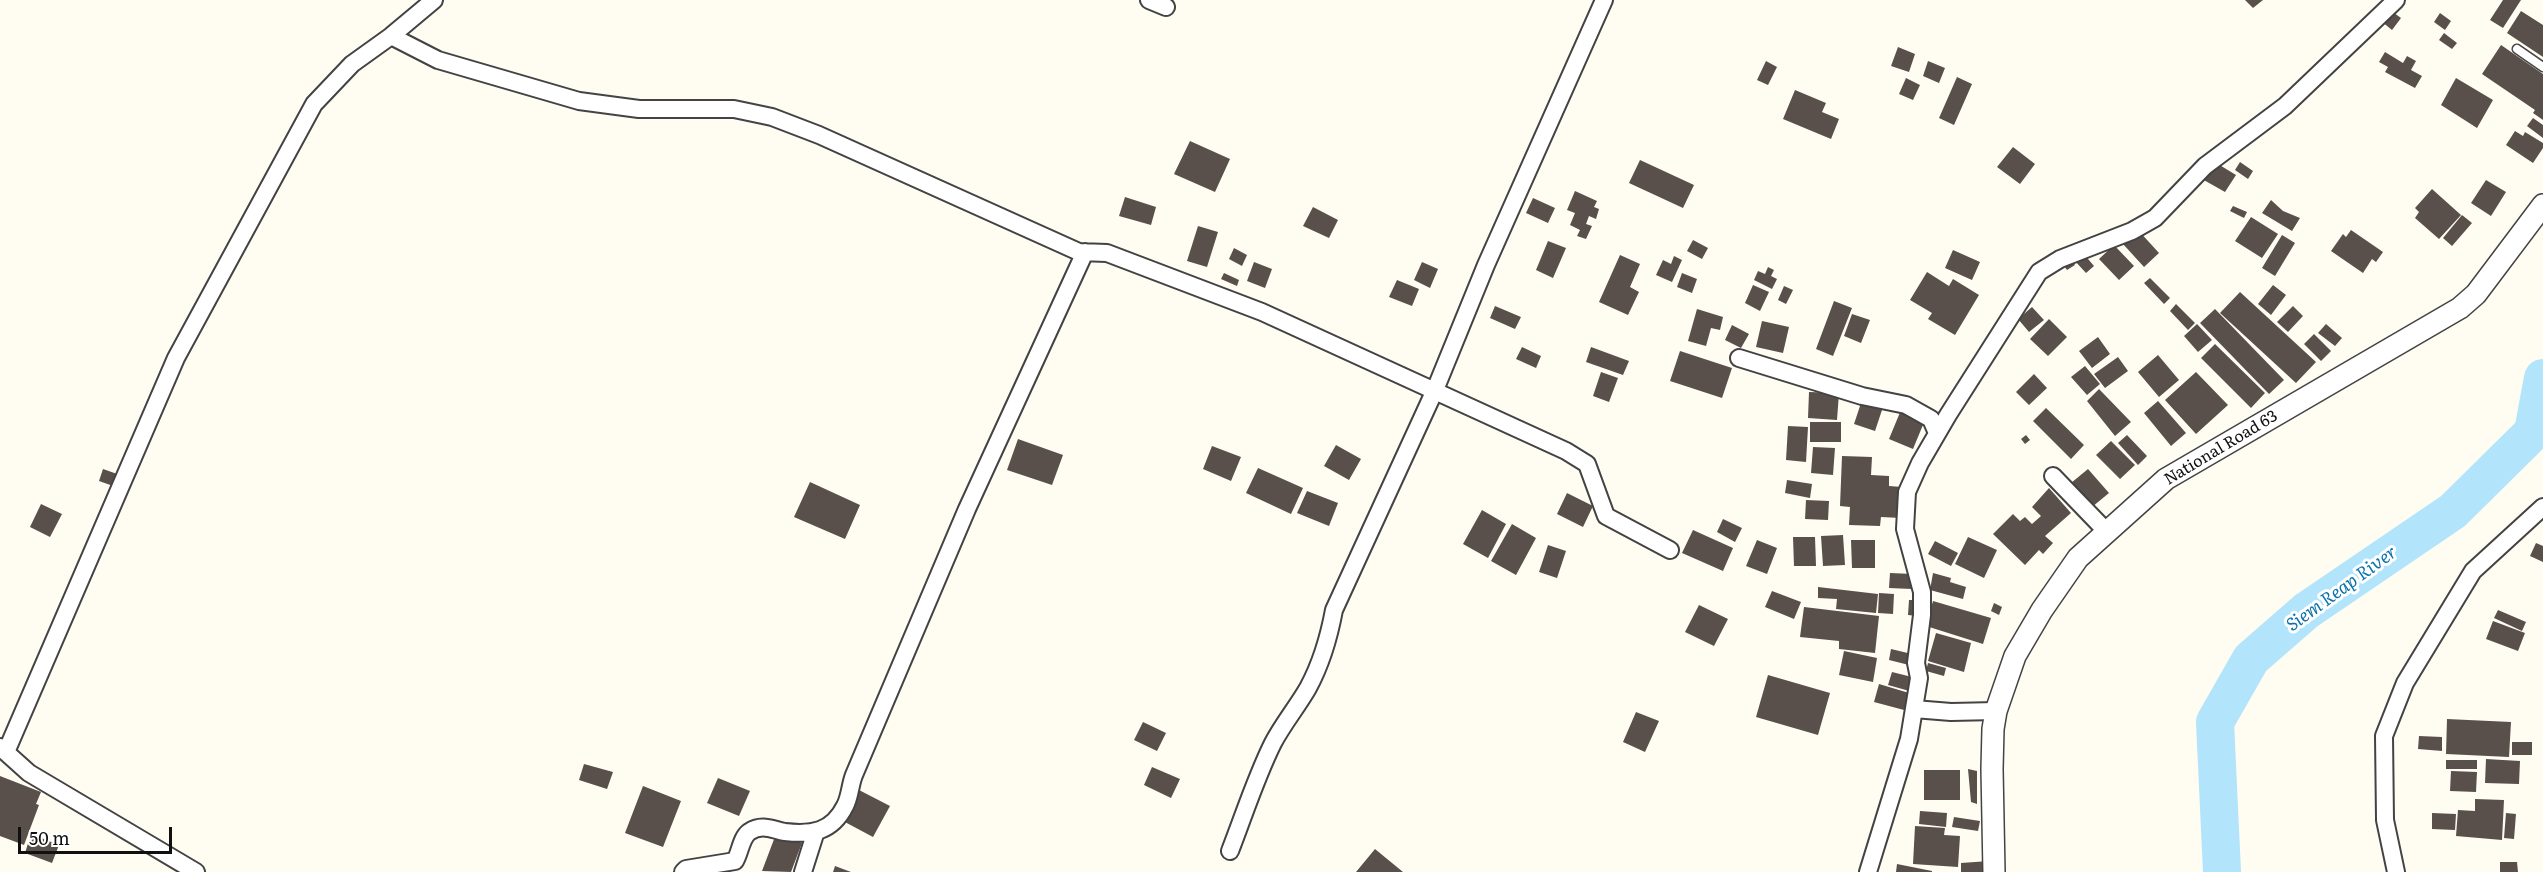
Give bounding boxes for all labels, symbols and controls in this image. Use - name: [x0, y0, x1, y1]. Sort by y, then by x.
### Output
- street label: National Road 63: [2161, 407, 2281, 489]
- water label: Siem Reap River: [2283, 542, 2401, 636]
- scale bar: [21, 815, 176, 853]
- text: 50 m: [29, 824, 70, 851]

